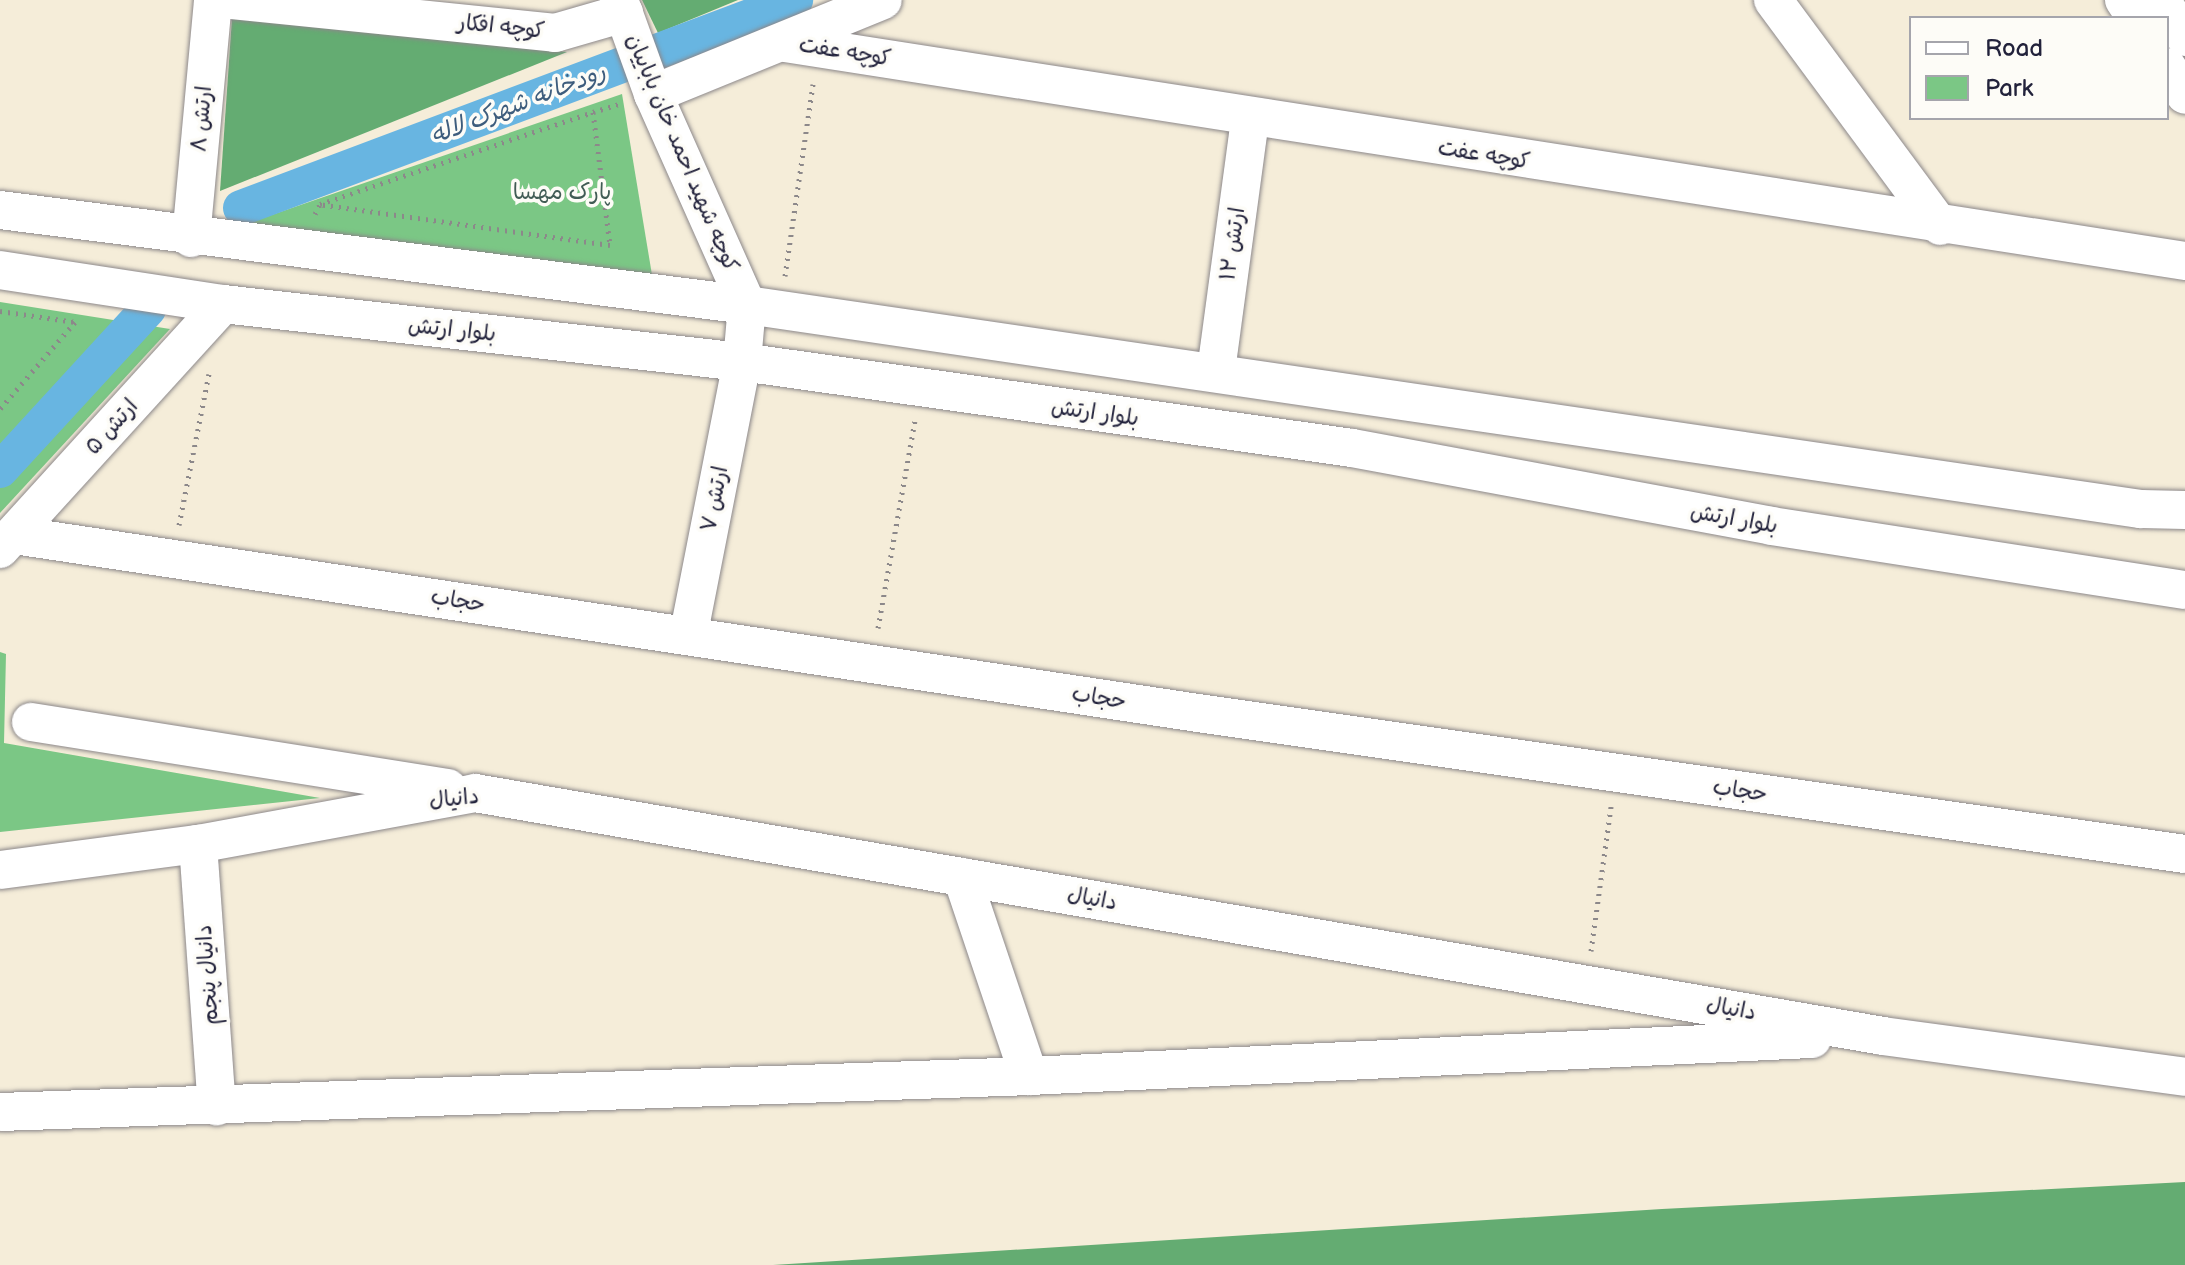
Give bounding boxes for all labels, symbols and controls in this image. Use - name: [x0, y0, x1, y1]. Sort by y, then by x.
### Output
- street label: کوچه افکار: [456, 9, 546, 45]
- legend: [1909, 16, 2169, 120]
- street label: کوچه شهید احمد خان باباییان: [620, 30, 744, 276]
- street label: کوچه عفت: [797, 32, 893, 72]
- text: Road: [1985, 34, 2043, 63]
- water label: رودخانه شهرک لاله: [426, 57, 610, 151]
- text: Park: [1985, 74, 2033, 103]
- street label: ارتش ۸: [186, 85, 218, 153]
- street label: کوچه عفت: [1436, 135, 1532, 175]
- park label: پارک مهسا: [513, 180, 611, 206]
- street label: ارتش ۱۲: [1215, 206, 1251, 282]
- street label: بلوار ارتش: [407, 312, 497, 348]
- street label: ارتش ۵: [80, 394, 144, 460]
- street label: بلوار ارتش: [1050, 394, 1140, 432]
- street label: ارتش ۷: [696, 464, 734, 534]
- street label: بلوار ارتش: [1688, 498, 1780, 540]
- street label: حجاب: [429, 584, 487, 618]
- street label: حجاب: [1070, 681, 1128, 715]
- street label: حجاب: [1711, 774, 1769, 808]
- street label: دانیال: [428, 783, 480, 815]
- street label: دانیال: [1065, 882, 1119, 916]
- street label: دانیال پنجم: [191, 924, 225, 1026]
- street label: دانیال: [1704, 992, 1758, 1026]

